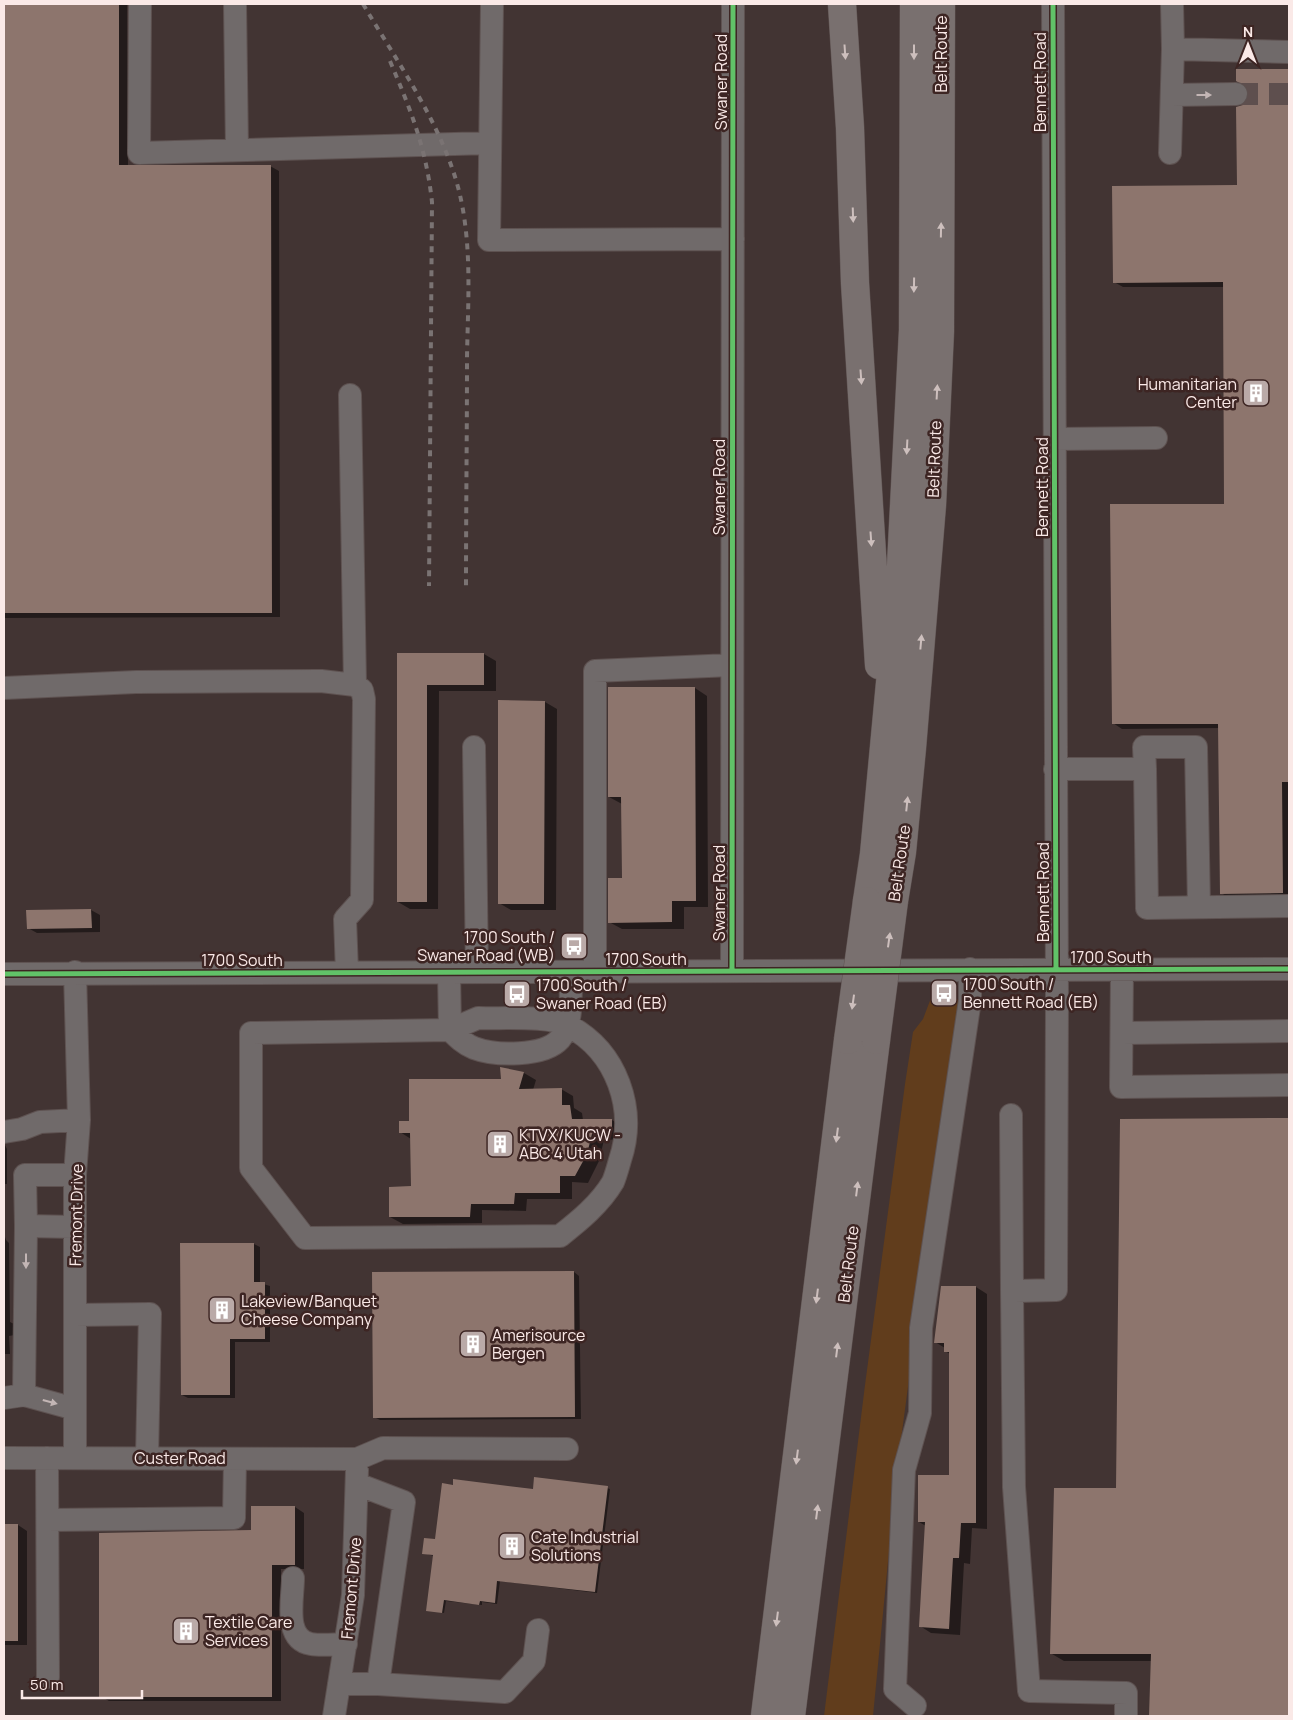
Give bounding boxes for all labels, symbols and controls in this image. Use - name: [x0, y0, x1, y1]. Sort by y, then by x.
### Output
- street label: Belt Route: [930, 16, 952, 93]
- north arrow: [1223, 20, 1273, 70]
- text: N: [1243, 22, 1253, 41]
- street label: Bennett Road: [1029, 32, 1051, 132]
- street label: Swaner Road: [710, 34, 732, 130]
- one-way arrow: [841, 45, 849, 61]
- one-way arrow: [910, 45, 918, 61]
- one-way arrow: [1196, 91, 1212, 99]
- one-way arrow: [849, 207, 857, 223]
- one-way arrow: [937, 222, 945, 238]
- one-way arrow: [910, 277, 918, 293]
- one-way arrow: [857, 369, 865, 385]
- place label: Humanitarian Center: [1138, 373, 1237, 413]
- building icon: Humanitarian Center: [1241, 378, 1271, 408]
- one-way arrow: [933, 384, 941, 400]
- street label: Belt Route: [922, 420, 946, 498]
- street label: Bennett Road: [1031, 437, 1053, 537]
- street label: Swaner Road: [708, 439, 730, 535]
- one-way arrow: [903, 440, 911, 456]
- one-way arrow: [867, 531, 875, 547]
- one-way arrow: [917, 634, 925, 650]
- one-way arrow: [903, 796, 911, 812]
- street label: Belt Route: [883, 823, 915, 903]
- street label: Bennett Road: [1032, 842, 1054, 942]
- street label: Swaner Road: [708, 845, 730, 941]
- place label: 1700 South / Swaner Road (WB): [417, 926, 555, 966]
- bus stop icon: 1700 South / Swaner Road (WB): [559, 931, 589, 961]
- one-way arrow: [885, 931, 893, 947]
- street label: 1700 South: [1070, 946, 1152, 968]
- street label: 1700 South: [605, 948, 687, 970]
- street label: 1700 South: [201, 949, 283, 971]
- place label: 1700 South / Bennett Road (EB): [963, 973, 1099, 1013]
- place label: 1700 South / Swaner Road (EB): [536, 974, 668, 1014]
- bus stop icon: 1700 South / Bennett Road (EB): [929, 978, 959, 1008]
- bus stop icon: 1700 South / Swaner Road (EB): [502, 979, 532, 1009]
- one-way arrow: [849, 994, 857, 1010]
- place label: KTVX/KUCW - ABC 4 Utah: [519, 1124, 621, 1164]
- one-way arrow: [833, 1127, 841, 1143]
- building icon: KTVX/KUCW - ABC 4 Utah: [485, 1129, 515, 1159]
- street label: Fremont Drive: [64, 1164, 88, 1266]
- one-way arrow: [853, 1181, 861, 1197]
- street label: Belt Route: [832, 1224, 864, 1304]
- one-way arrow: [22, 1253, 30, 1269]
- one-way arrow: [813, 1289, 821, 1305]
- place label: Lakeview/Banquet Cheese Company: [241, 1290, 377, 1330]
- building icon: Lakeview/Banquet Cheese Company: [207, 1295, 237, 1325]
- place label: Amerisource Bergen: [492, 1324, 585, 1364]
- building icon: Amerisource Bergen: [458, 1329, 488, 1359]
- one-way arrow: [833, 1342, 841, 1358]
- one-way arrow: [42, 1398, 57, 1406]
- street label: Custer Road: [134, 1447, 226, 1469]
- one-way arrow: [793, 1450, 801, 1466]
- one-way arrow: [813, 1503, 821, 1519]
- place label: Cate Industrial Solutions: [531, 1526, 639, 1566]
- building icon: Cate Industrial Solutions: [497, 1531, 527, 1561]
- street label: Fremont Drive: [336, 1536, 366, 1640]
- place label: Textile Care Services: [205, 1611, 292, 1651]
- one-way arrow: [773, 1611, 781, 1627]
- building icon: Textile Care Services: [171, 1616, 201, 1646]
- scale bar: [22, 1668, 142, 1700]
- text: 50 m: [30, 1674, 64, 1695]

